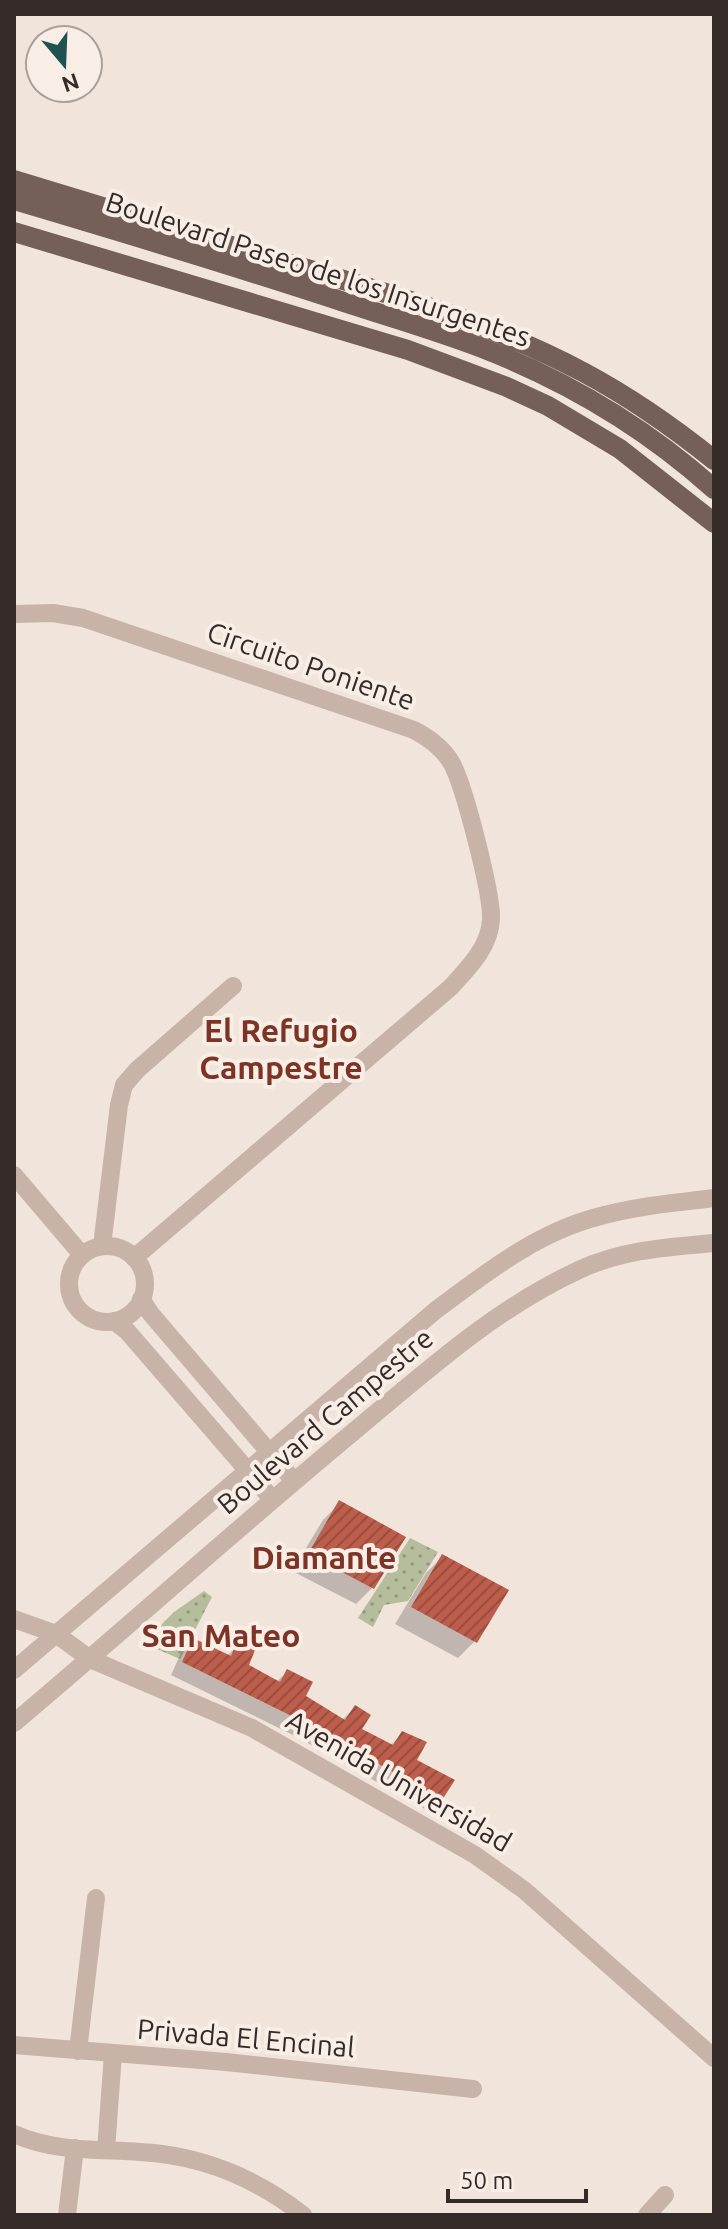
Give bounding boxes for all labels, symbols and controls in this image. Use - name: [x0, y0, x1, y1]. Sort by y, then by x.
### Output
- north arrow: [24, 24, 104, 104]
- text: N: [59, 69, 83, 98]
- street label: Boulevard Paseo de los Insurgentes: [102, 185, 534, 352]
- street label: Circuito Poniente: [203, 615, 419, 716]
- district label: El Refugio Campestre: [199, 1012, 363, 1085]
- street label: Boulevard Campestre: [211, 1322, 438, 1520]
- district label: Diamante: [251, 1539, 397, 1575]
- district label: San Mateo: [141, 1617, 301, 1653]
- street label: Avenida Universidad: [281, 1704, 517, 1858]
- street label: Privada El Encinal: [136, 2013, 356, 2062]
- scale bar: [448, 2153, 586, 2203]
- text: 50 m: [460, 2167, 513, 2194]

